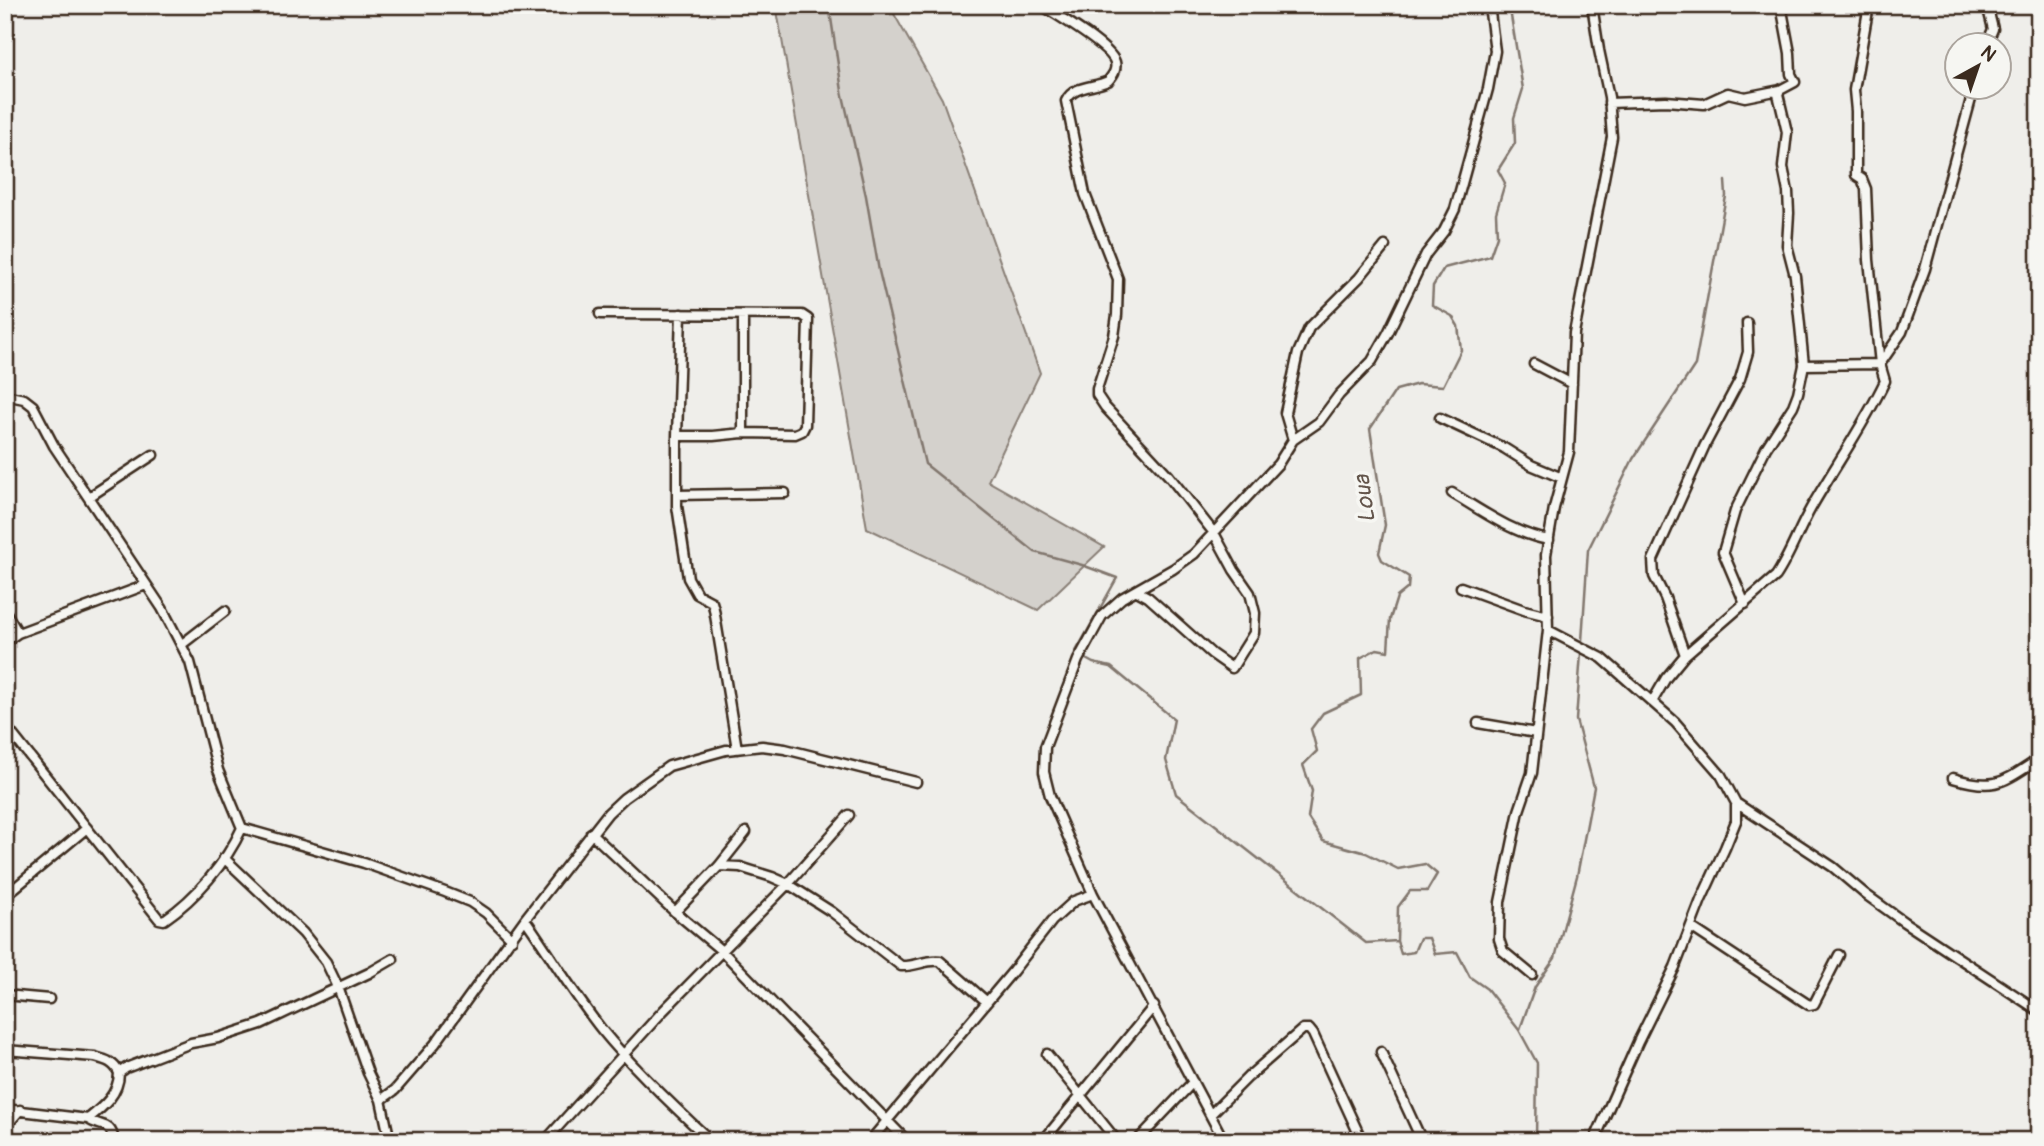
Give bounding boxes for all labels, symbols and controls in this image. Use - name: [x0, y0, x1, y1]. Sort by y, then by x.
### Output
- north arrow: [1942, 32, 2012, 102]
- text: N: [1976, 40, 2001, 67]
- water label: Loua: [1347, 472, 1382, 524]

